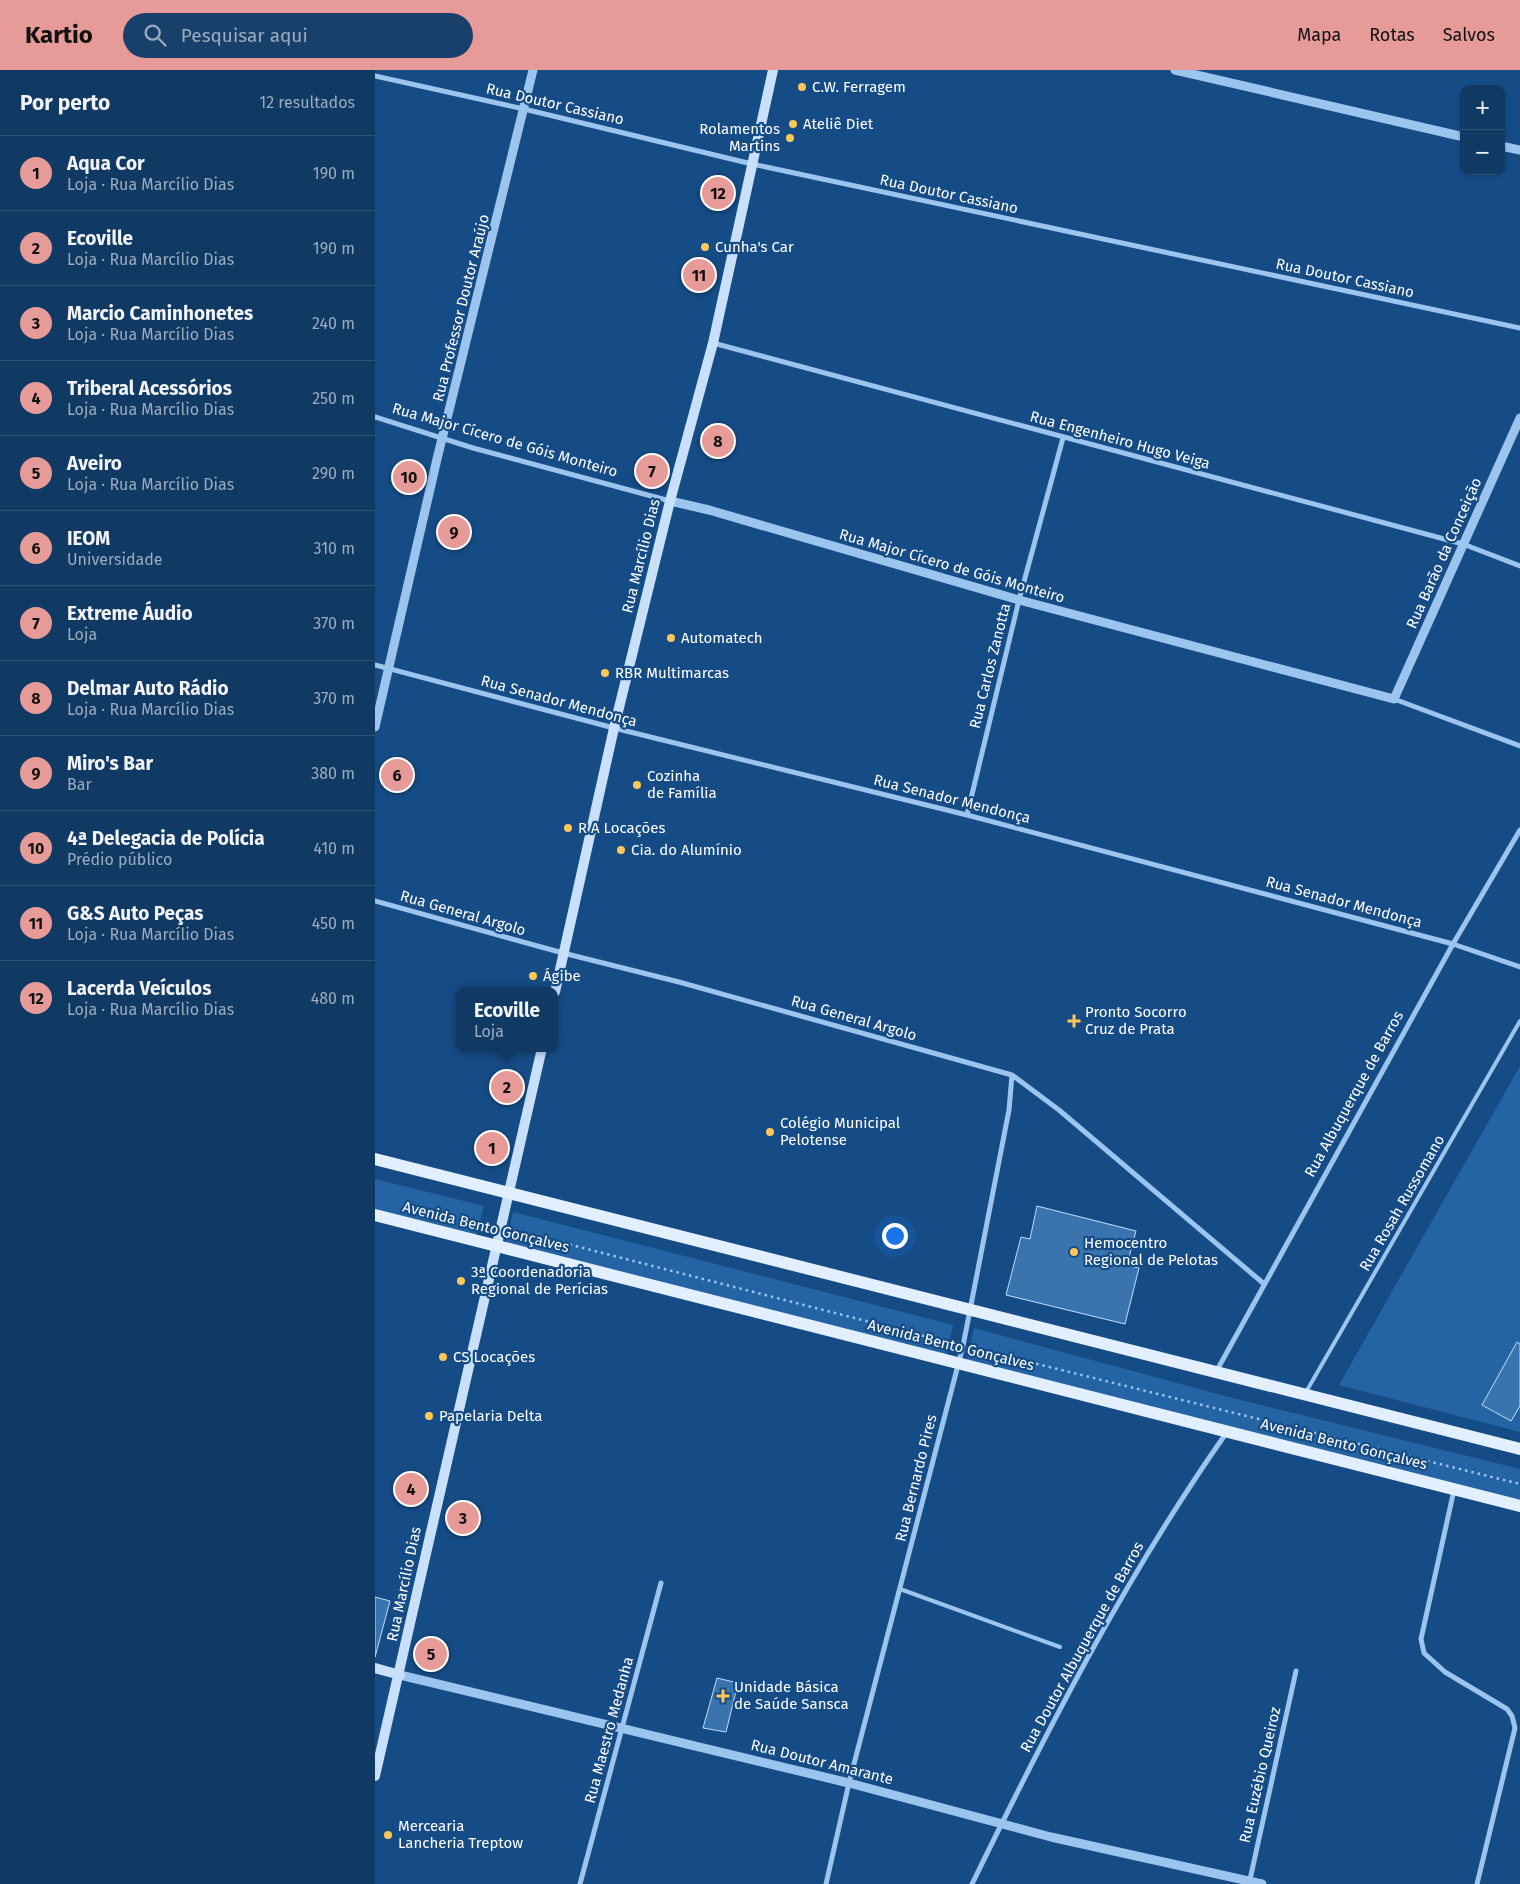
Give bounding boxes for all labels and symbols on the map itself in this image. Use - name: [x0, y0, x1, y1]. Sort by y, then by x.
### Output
- place label: C.W. Ferragem: [812, 78, 906, 96]
- street label: Rua Doutor Cassiano: [484, 79, 626, 129]
- marker: C.W. Ferragem: [796, 81, 808, 93]
- place label: Ateliê Diet: [803, 115, 874, 133]
- marker: Ateliê Diet: [787, 118, 799, 130]
- place label: Rolamentos Martins: [699, 120, 780, 155]
- marker: Rolamentos Martins: [784, 132, 796, 144]
- street label: Rua Doutor Cassiano: [878, 171, 1020, 217]
- pin: 12: [702, 174, 734, 212]
- street label: Rua Professor Doutor Araújo: [429, 212, 493, 404]
- place label: Cunha's Car: [715, 238, 794, 256]
- marker: Cunha's Car: [699, 241, 711, 253]
- street label: Rua Doutor Cassiano: [1274, 255, 1416, 301]
- pin: 11: [683, 256, 715, 294]
- street label: Rua Major Cícero de Góis Monteiro: [390, 399, 620, 481]
- street label: Rua Engenheiro Hugo Veiga: [1028, 407, 1212, 473]
- pin: 8: [702, 422, 734, 460]
- pin: 7: [636, 452, 668, 490]
- pin: 10: [393, 458, 425, 496]
- street label: Rua Barão da Conceição: [1403, 475, 1485, 631]
- street label: Rua Marcílio Dias: [618, 497, 664, 615]
- pin: 9: [438, 513, 470, 551]
- street label: Rua Major Cícero de Góis Monteiro: [837, 525, 1067, 607]
- street label: Rua Carlos Zanotta: [966, 602, 1014, 730]
- place label: Automatech: [681, 629, 763, 647]
- marker: Automatech: [665, 632, 677, 644]
- place label: RBR Multimarcas: [615, 664, 729, 682]
- marker: RBR Multimarcas: [599, 667, 611, 679]
- street label: Rua Senador Mendonça: [479, 671, 639, 731]
- pin: 6: [381, 756, 413, 794]
- place label: Cozinha de Família: [647, 767, 717, 802]
- street label: Rua Senador Mendonça: [872, 771, 1032, 827]
- marker: Cozinha de Família: [631, 779, 643, 791]
- place label: R A Locações: [578, 819, 665, 837]
- marker: R A Locações: [562, 822, 574, 834]
- place label: Cia. do Alumínio: [631, 841, 742, 859]
- marker: Cia. do Alumínio: [615, 844, 627, 856]
- street label: Rua Senador Mendonça: [1264, 872, 1424, 932]
- street label: Rua General Argolo: [398, 886, 528, 940]
- place label: Ágibe: [543, 967, 581, 985]
- marker: Ágibe: [527, 970, 539, 982]
- street label: Rua General Argolo: [789, 991, 919, 1045]
- place label: Pronto Socorro Cruz de Prata: [1085, 1003, 1187, 1038]
- street label: Rua Albuquerque de Barros: [1301, 1008, 1407, 1180]
- marker: Pronto Socorro Cruz de Prata: [1067, 1014, 1081, 1028]
- pin: 2: [491, 1068, 523, 1106]
- place label: Colégio Municipal Pelotense: [780, 1114, 901, 1149]
- marker: Colégio Municipal Pelotense: [764, 1126, 776, 1138]
- pin: 1: [476, 1129, 508, 1167]
- street label: Rua Rosah Russomano: [1356, 1132, 1448, 1274]
- street label: Avenida Bento Gonçalves: [401, 1198, 571, 1256]
- your location: [882, 1223, 908, 1249]
- place label: Hemocentro Regional de Pelotas: [1084, 1234, 1218, 1269]
- marker: Hemocentro Regional de Pelotas: [1068, 1246, 1080, 1258]
- place label: 3ª Coordenadoria Regional de Perícias: [471, 1263, 608, 1298]
- marker: 3ª Coordenadoria Regional de Perícias: [455, 1275, 467, 1287]
- street label: Avenida Bento Gonçalves: [866, 1316, 1036, 1374]
- place label: CS Locações: [453, 1348, 535, 1366]
- marker: CS Locações: [437, 1351, 449, 1363]
- place label: Papelaria Delta: [439, 1407, 542, 1425]
- marker: Papelaria Delta: [423, 1410, 435, 1422]
- street label: Rua Bernardo Pires: [891, 1413, 941, 1543]
- street label: Avenida Bento Gonçalves: [1259, 1415, 1429, 1473]
- pin: 4: [395, 1470, 427, 1508]
- pin: 3: [447, 1499, 479, 1537]
- street label: Rua Marcílio Dias: [383, 1525, 425, 1643]
- street label: Rua Doutor Albuquerque de Barros: [1016, 1539, 1148, 1755]
- pin: 5: [415, 1635, 447, 1673]
- street label: Rua Maestro Medanha: [581, 1655, 637, 1805]
- place label: Unidade Básica de Saúde Sansca: [734, 1678, 849, 1713]
- marker: Unidade Básica de Saúde Sansca: [716, 1689, 730, 1703]
- street label: Rua Euzébio Queiroz: [1236, 1705, 1285, 1845]
- street label: Rua Doutor Amarante: [749, 1736, 895, 1788]
- place label: Mercearia Lancheria Treptow: [398, 1817, 523, 1852]
- marker: Mercearia Lancheria Treptow: [382, 1829, 394, 1841]

